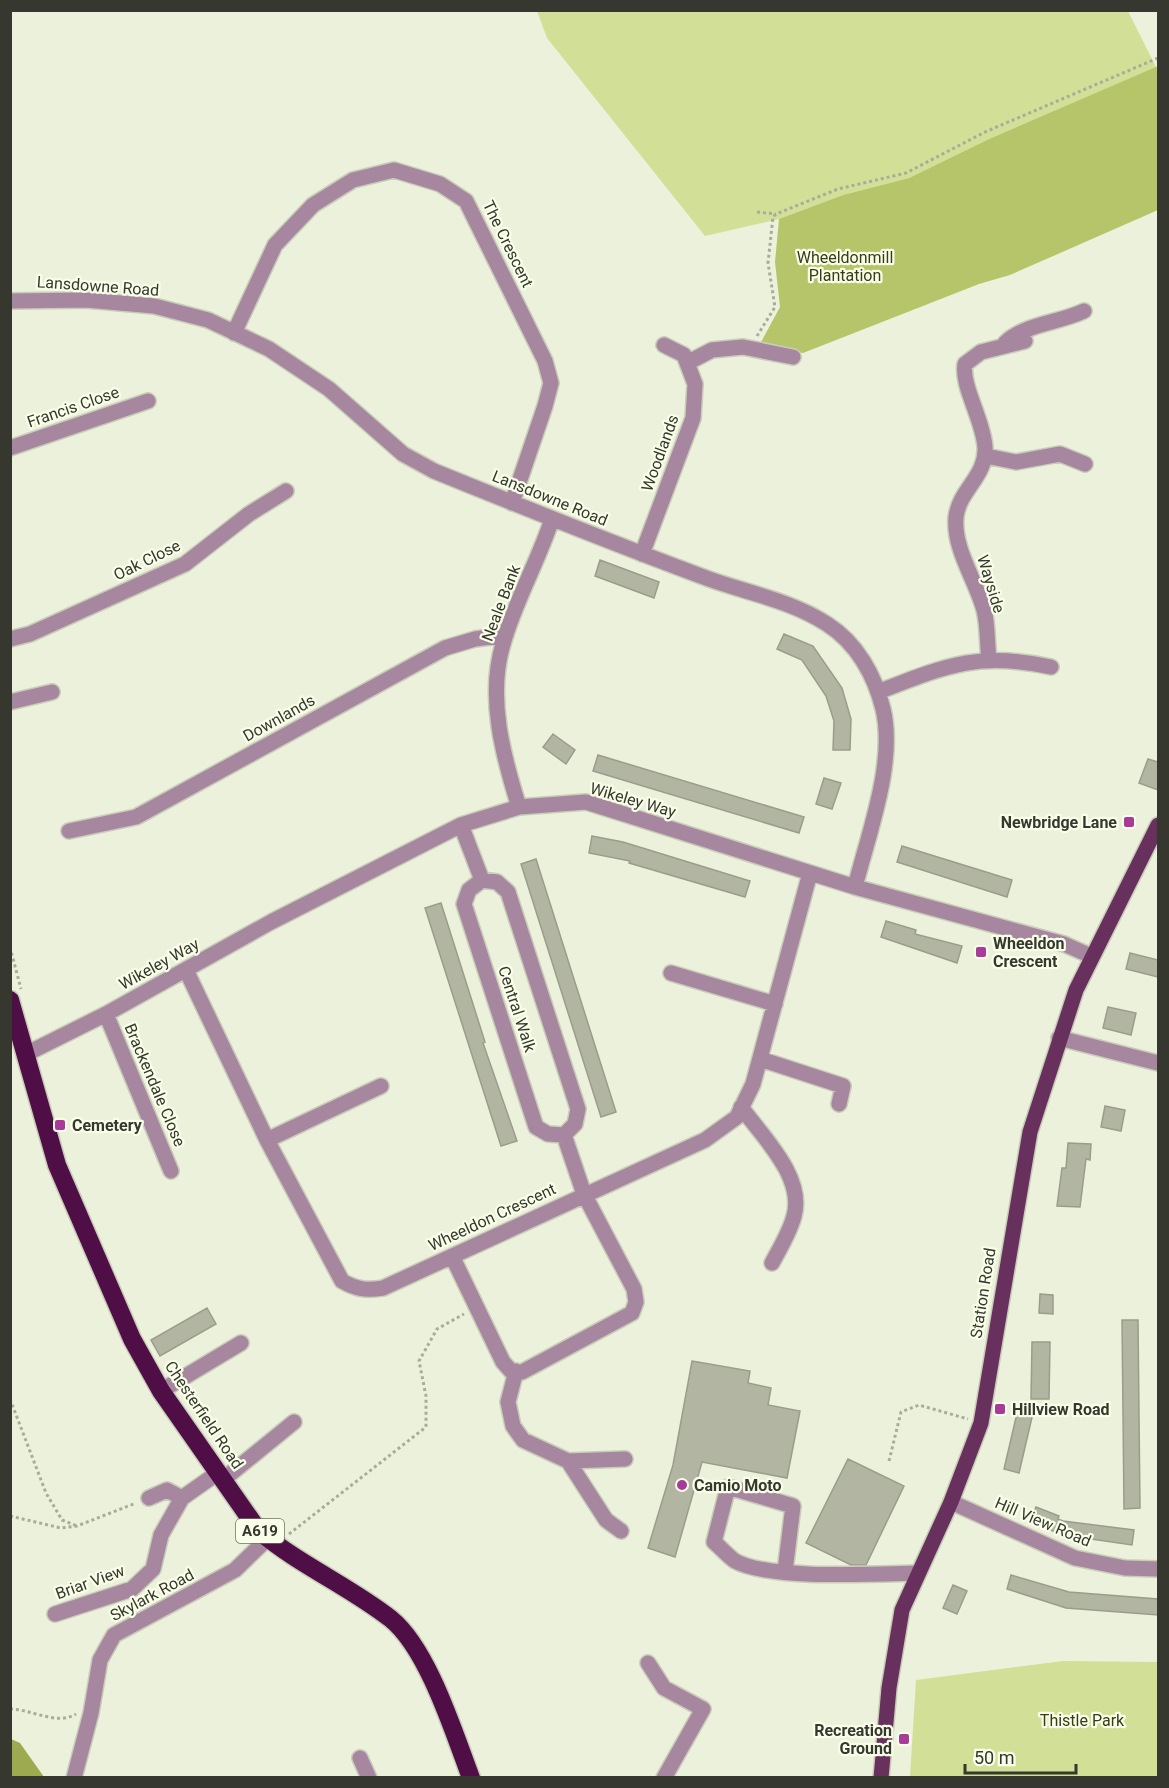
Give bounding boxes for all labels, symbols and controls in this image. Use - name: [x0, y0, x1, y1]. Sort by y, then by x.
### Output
- street label: The Crescent: [479, 198, 537, 290]
- park label: Wheeldonmill Plantation: [797, 248, 893, 285]
- street label: Lansdowne Road: [36, 272, 160, 300]
- street label: Francis Close: [25, 382, 121, 432]
- street label: Woodlands: [637, 412, 683, 494]
- street label: Lansdowne Road: [490, 466, 610, 530]
- street label: Oak Close: [110, 536, 184, 584]
- street label: Wayside: [973, 553, 1009, 615]
- street label: Neale Bank: [478, 561, 525, 644]
- street label: Downlands: [240, 690, 318, 746]
- street label: Wikeley Way: [588, 779, 679, 821]
- place label: Newbridge Lane: [1001, 813, 1117, 832]
- marker: Newbridge Lane: [1122, 815, 1136, 829]
- street label: Wikeley Way: [116, 934, 203, 994]
- place label: Wheeldon Crescent: [993, 934, 1065, 971]
- marker: Wheeldon Crescent: [974, 945, 988, 959]
- street label: Central Walk: [494, 964, 540, 1055]
- street label: Brackendale Close: [121, 1021, 189, 1149]
- place label: Cemetery: [72, 1116, 143, 1135]
- marker: Cemetery: [53, 1118, 67, 1132]
- street label: Wheeldon Crescent: [425, 1179, 559, 1255]
- street label: Station Road: [966, 1246, 1000, 1340]
- street label: Chesterfield Road: [161, 1357, 247, 1473]
- place label: Hillview Road: [1012, 1400, 1110, 1419]
- marker: Hillview Road: [993, 1402, 1007, 1416]
- place label: Camio Moto: [694, 1476, 781, 1495]
- marker: Camio Moto: [675, 1478, 689, 1492]
- street label: Hill View Road: [992, 1493, 1094, 1551]
- road number: A619: [236, 1519, 284, 1543]
- street label: Briar View: [53, 1561, 127, 1603]
- street label: Skylark Road: [107, 1565, 197, 1625]
- park label: Thistle Park: [1040, 1711, 1125, 1730]
- place label: Recreation Ground: [814, 1721, 892, 1758]
- marker: Recreation Ground: [897, 1732, 911, 1746]
- scale bar: [965, 1737, 1076, 1775]
- text: 50 m: [974, 1747, 1014, 1768]

